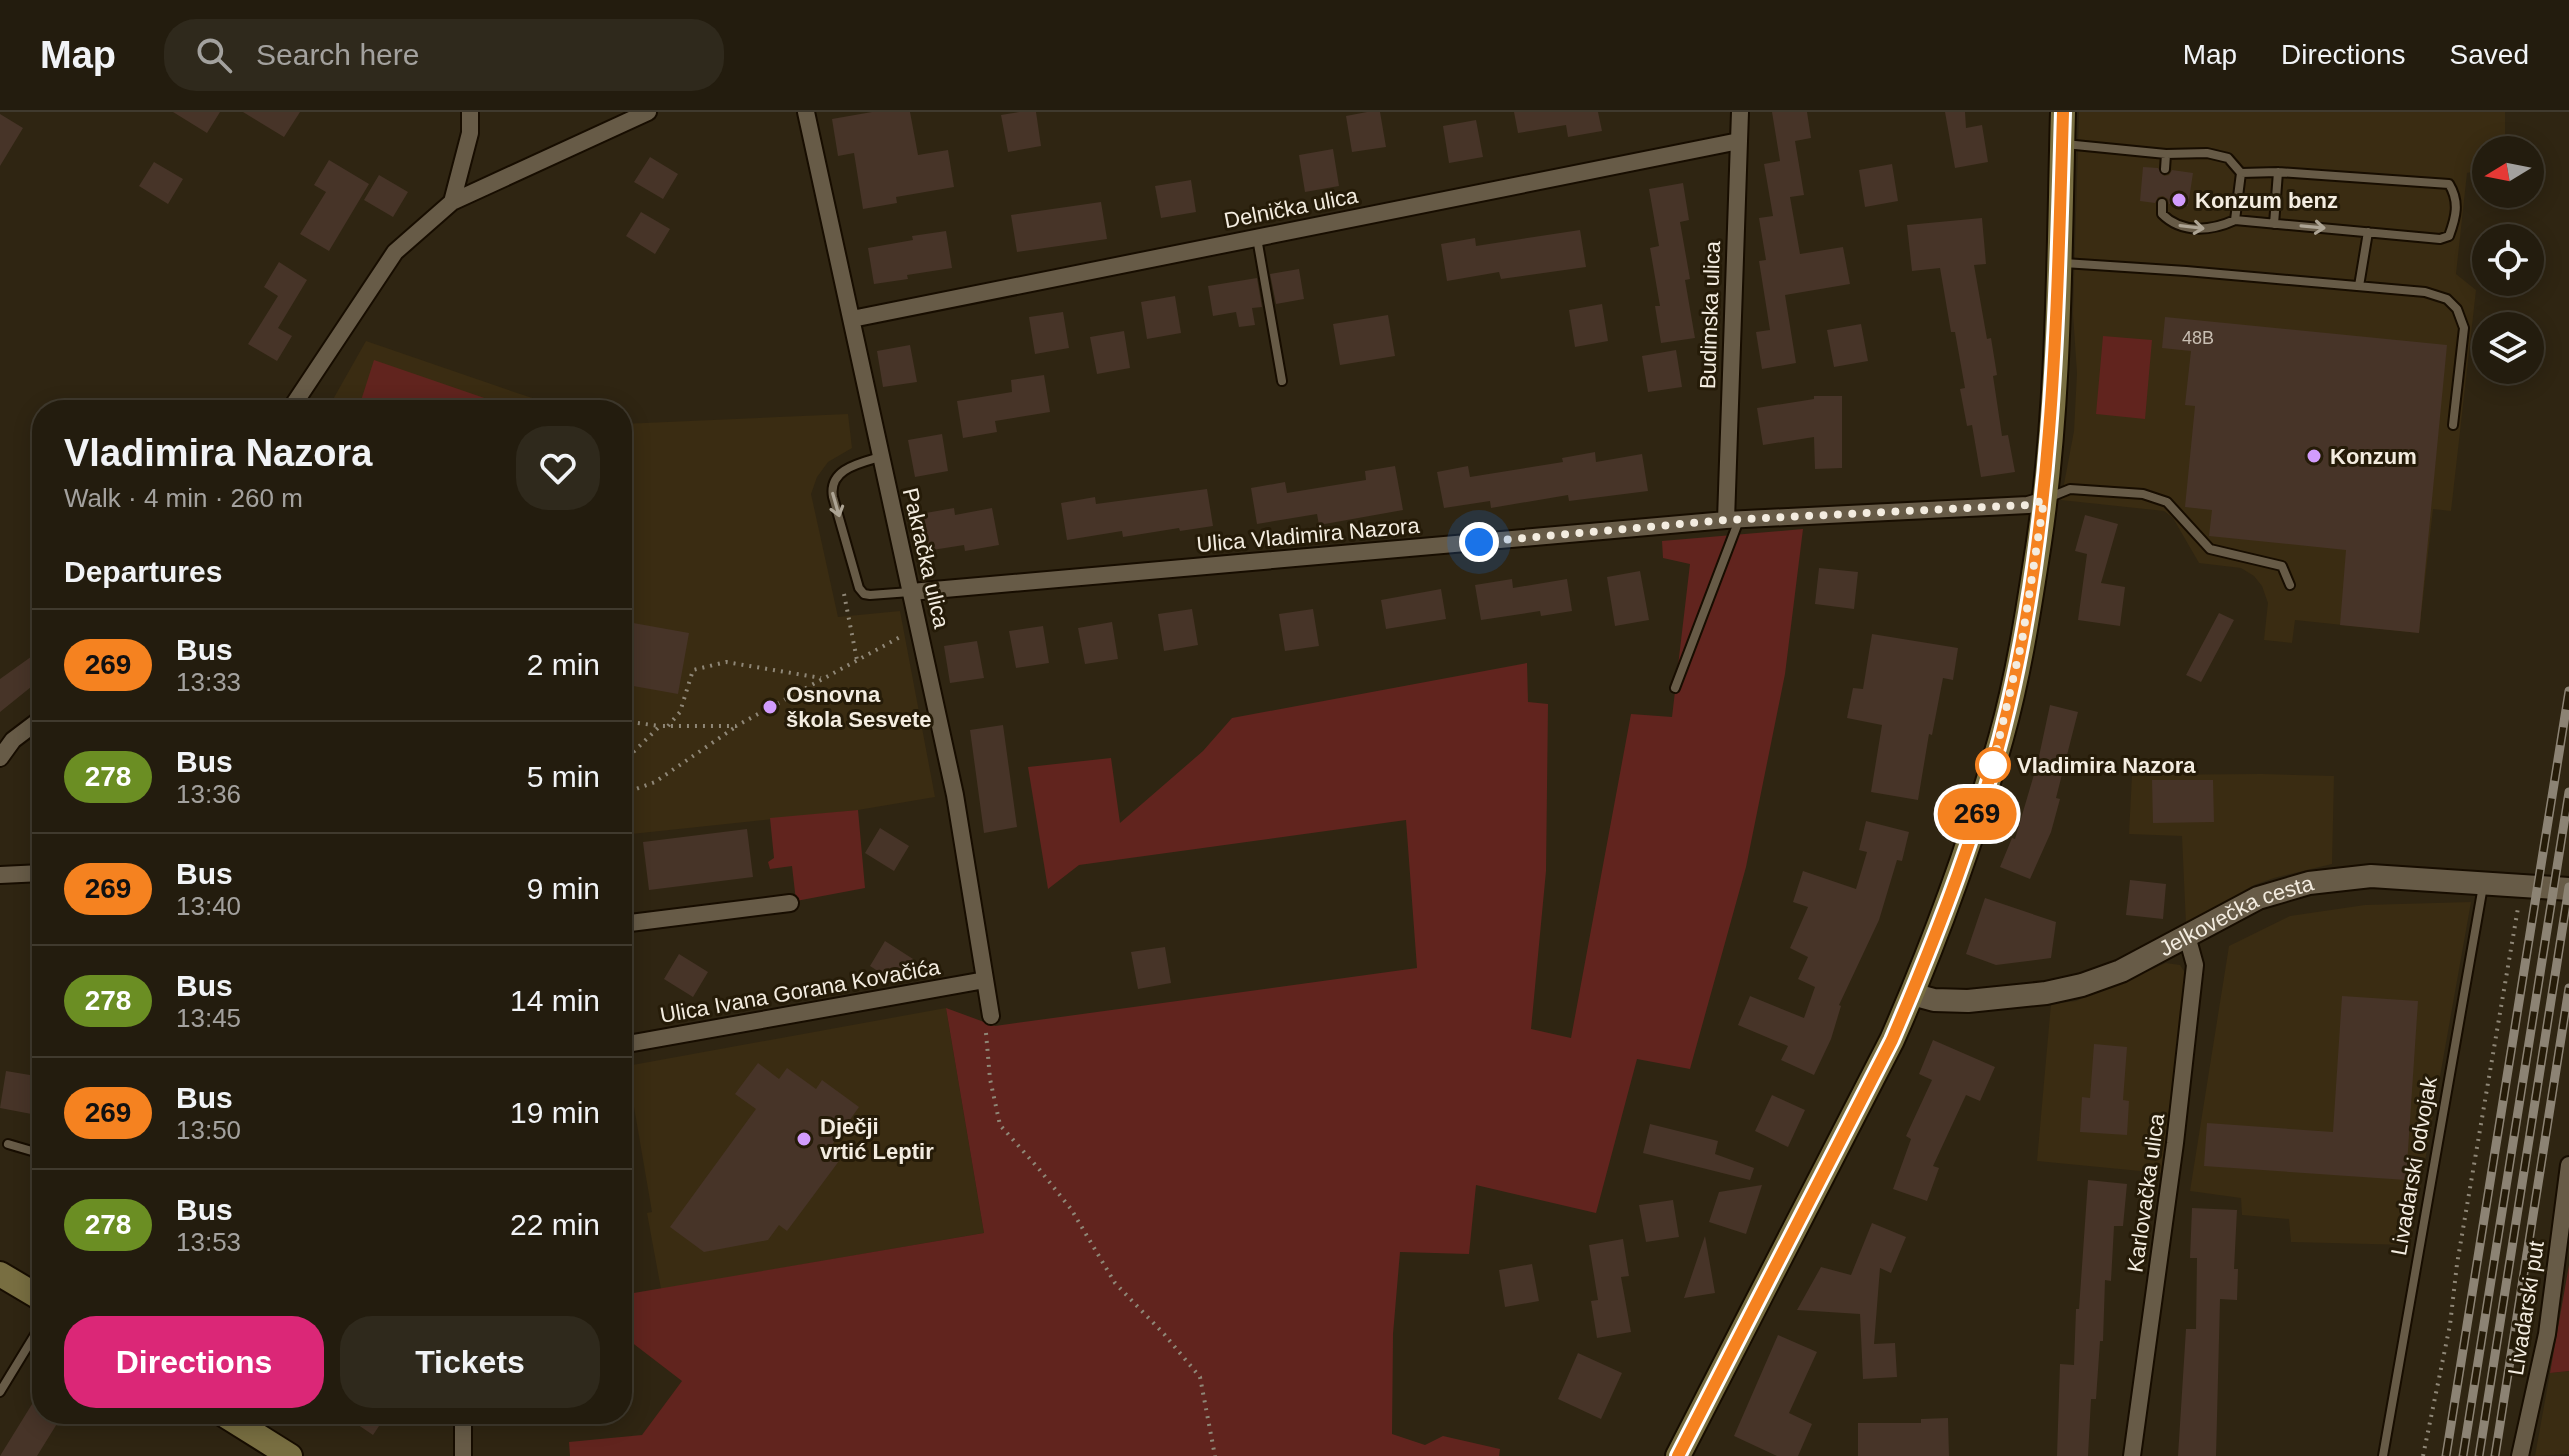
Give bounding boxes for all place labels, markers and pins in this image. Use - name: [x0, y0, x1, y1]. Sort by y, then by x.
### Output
- place label: Konzum benz: [2195, 188, 2338, 213]
- marker: Konzum benz: [2170, 191, 2188, 209]
- place label: Konzum: [2330, 444, 2417, 469]
- marker: Konzum: [2305, 447, 2323, 465]
- place label: Osnovna škola Sesvete: [786, 682, 932, 732]
- marker: Osnovna škola Sesvete: [761, 698, 779, 716]
- marker: Vladimira Nazora: [1976, 748, 2010, 782]
- place label: Vladimira Nazora: [2017, 753, 2196, 778]
- place label: Dječji vrtić Leptir: [820, 1114, 934, 1164]
- marker: Dječji vrtić Leptir: [795, 1130, 813, 1148]

